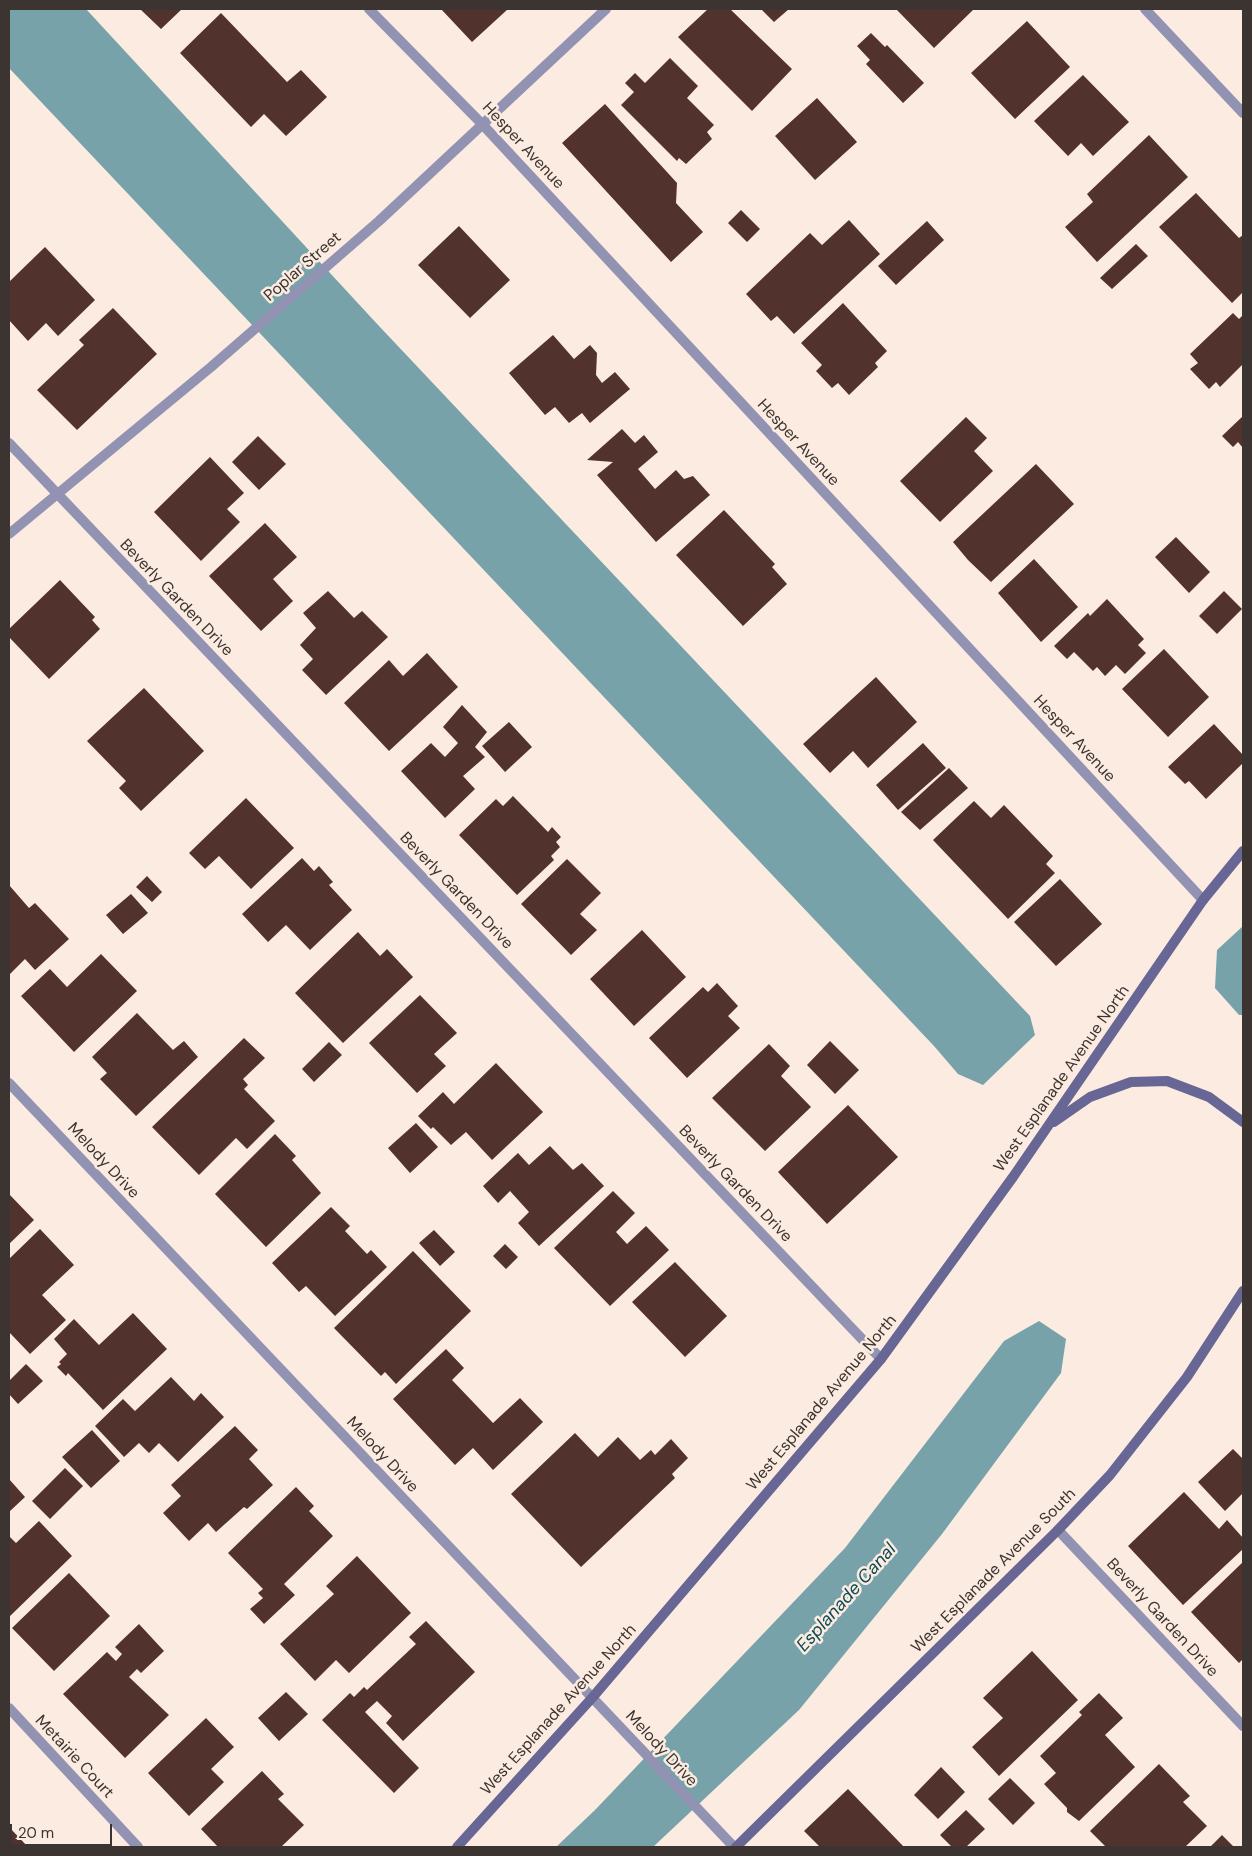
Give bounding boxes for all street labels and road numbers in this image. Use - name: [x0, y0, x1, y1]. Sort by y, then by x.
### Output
- street label: Hesper Avenue: [478, 99, 568, 193]
- street label: Poplar Street: [260, 228, 346, 306]
- street label: Hesper Avenue: [753, 396, 843, 490]
- street label: Beverly Garden Drive: [115, 536, 237, 660]
- street label: Hesper Avenue: [1029, 692, 1119, 786]
- street label: Beverly Garden Drive: [395, 829, 517, 953]
- street label: West Esplanade Avenue North: [990, 982, 1134, 1176]
- street label: Melody Drive: [63, 1119, 143, 1203]
- street label: Beverly Garden Drive: [674, 1122, 796, 1246]
- street label: West Esplanade Avenue North: [743, 1311, 901, 1495]
- street label: Melody Drive: [342, 1413, 422, 1497]
- street label: West Esplanade Avenue South: [908, 1485, 1080, 1657]
- street label: Beverly Garden Drive: [1102, 1555, 1222, 1681]
- street label: West Esplanade Avenue North: [477, 1621, 641, 1799]
- street label: Melody Drive: [621, 1707, 701, 1791]
- street label: Metairie Court: [31, 1712, 117, 1802]

